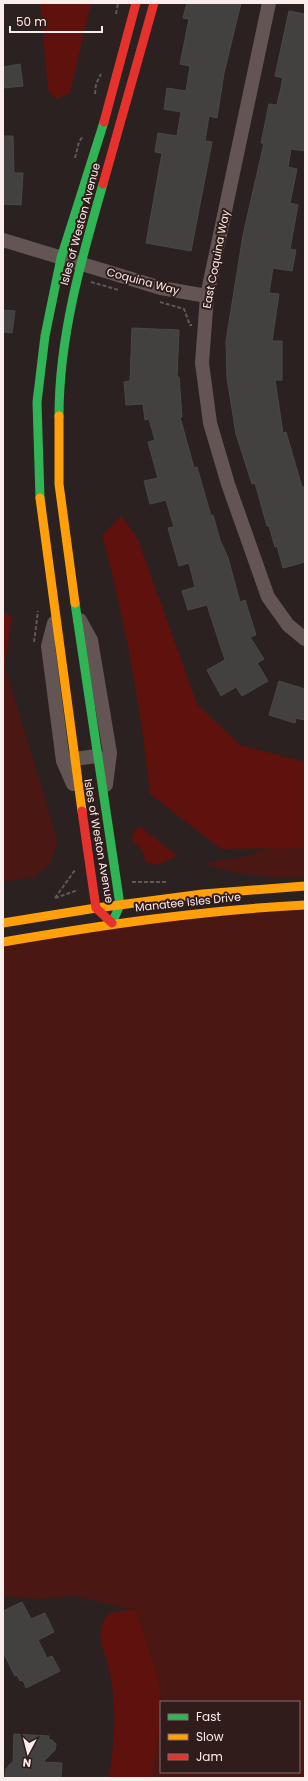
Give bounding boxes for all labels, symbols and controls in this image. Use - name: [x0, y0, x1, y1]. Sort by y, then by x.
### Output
- scale bar: [10, 8, 102, 34]
- text: 50 m: [16, 13, 47, 30]
- street label: Isles of Weston Avenue: [56, 161, 104, 287]
- street label: East Coquina Way: [199, 207, 234, 310]
- street label: Coquina Way: [105, 264, 182, 299]
- street label: Isles of Weston Avenue: [80, 778, 118, 905]
- street label: Manatee Isles Drive: [134, 888, 242, 916]
- legend: [160, 1701, 300, 1773]
- text: Fast: [196, 1708, 221, 1725]
- text: Slow: [196, 1728, 224, 1745]
- north arrow: [8, 1733, 48, 1773]
- text: Jam: [196, 1748, 223, 1765]
- text: N: [22, 1754, 32, 1771]

